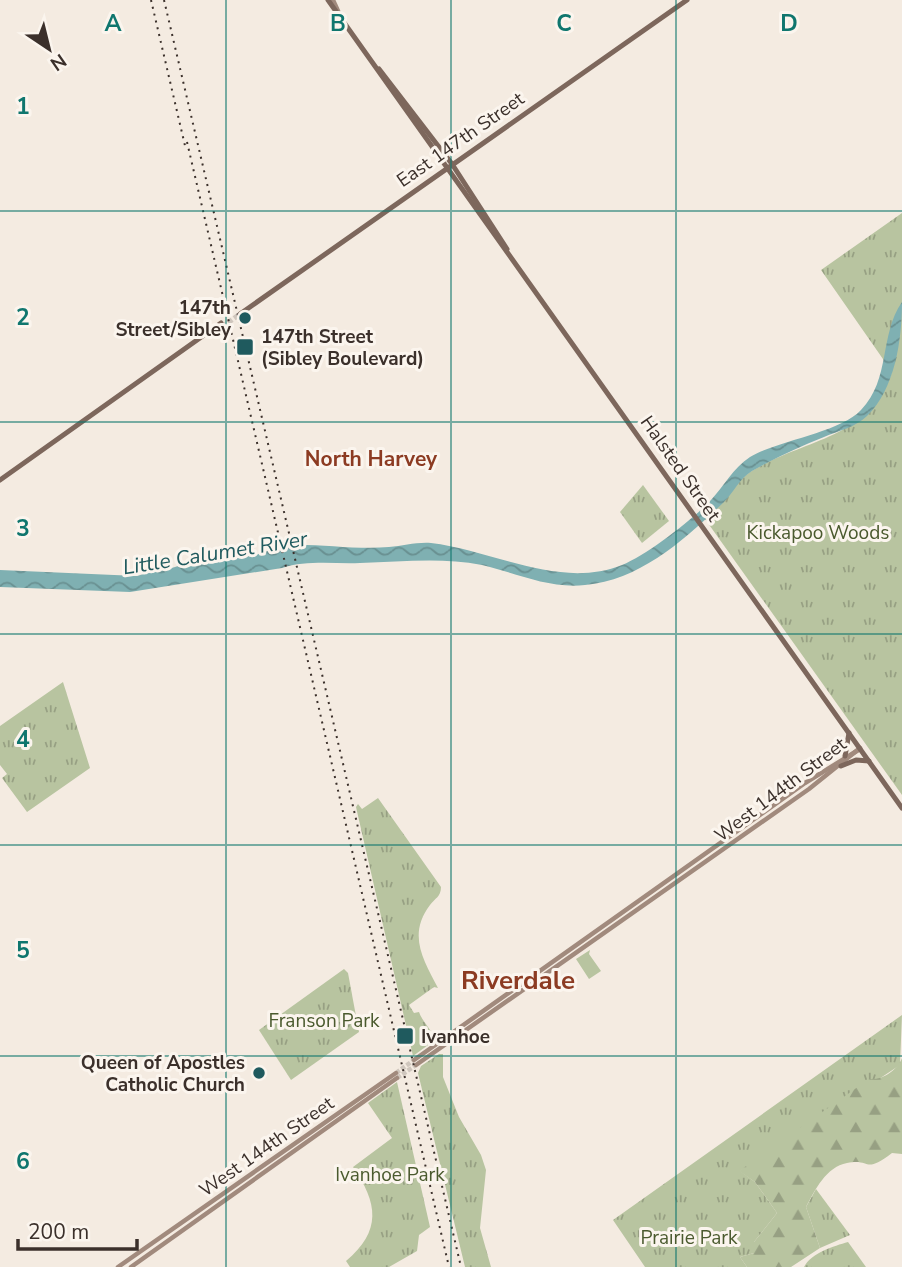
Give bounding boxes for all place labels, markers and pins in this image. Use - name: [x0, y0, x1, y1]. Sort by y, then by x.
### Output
- place label: 147th Street/Sibley: [115, 295, 232, 343]
- marker: 147th Street/Sibley: [237, 310, 253, 326]
- place label: 147th Street (Sibley Boulevard): [261, 324, 424, 372]
- marker: 147th Street (Sibley Boulevard): [235, 337, 255, 357]
- place label: Ivanhoe: [421, 1024, 490, 1050]
- marker: Ivanhoe: [395, 1026, 415, 1046]
- place label: Queen of Apostles Catholic Church: [81, 1050, 245, 1098]
- marker: Queen of Apostles Catholic Church: [251, 1065, 267, 1081]

